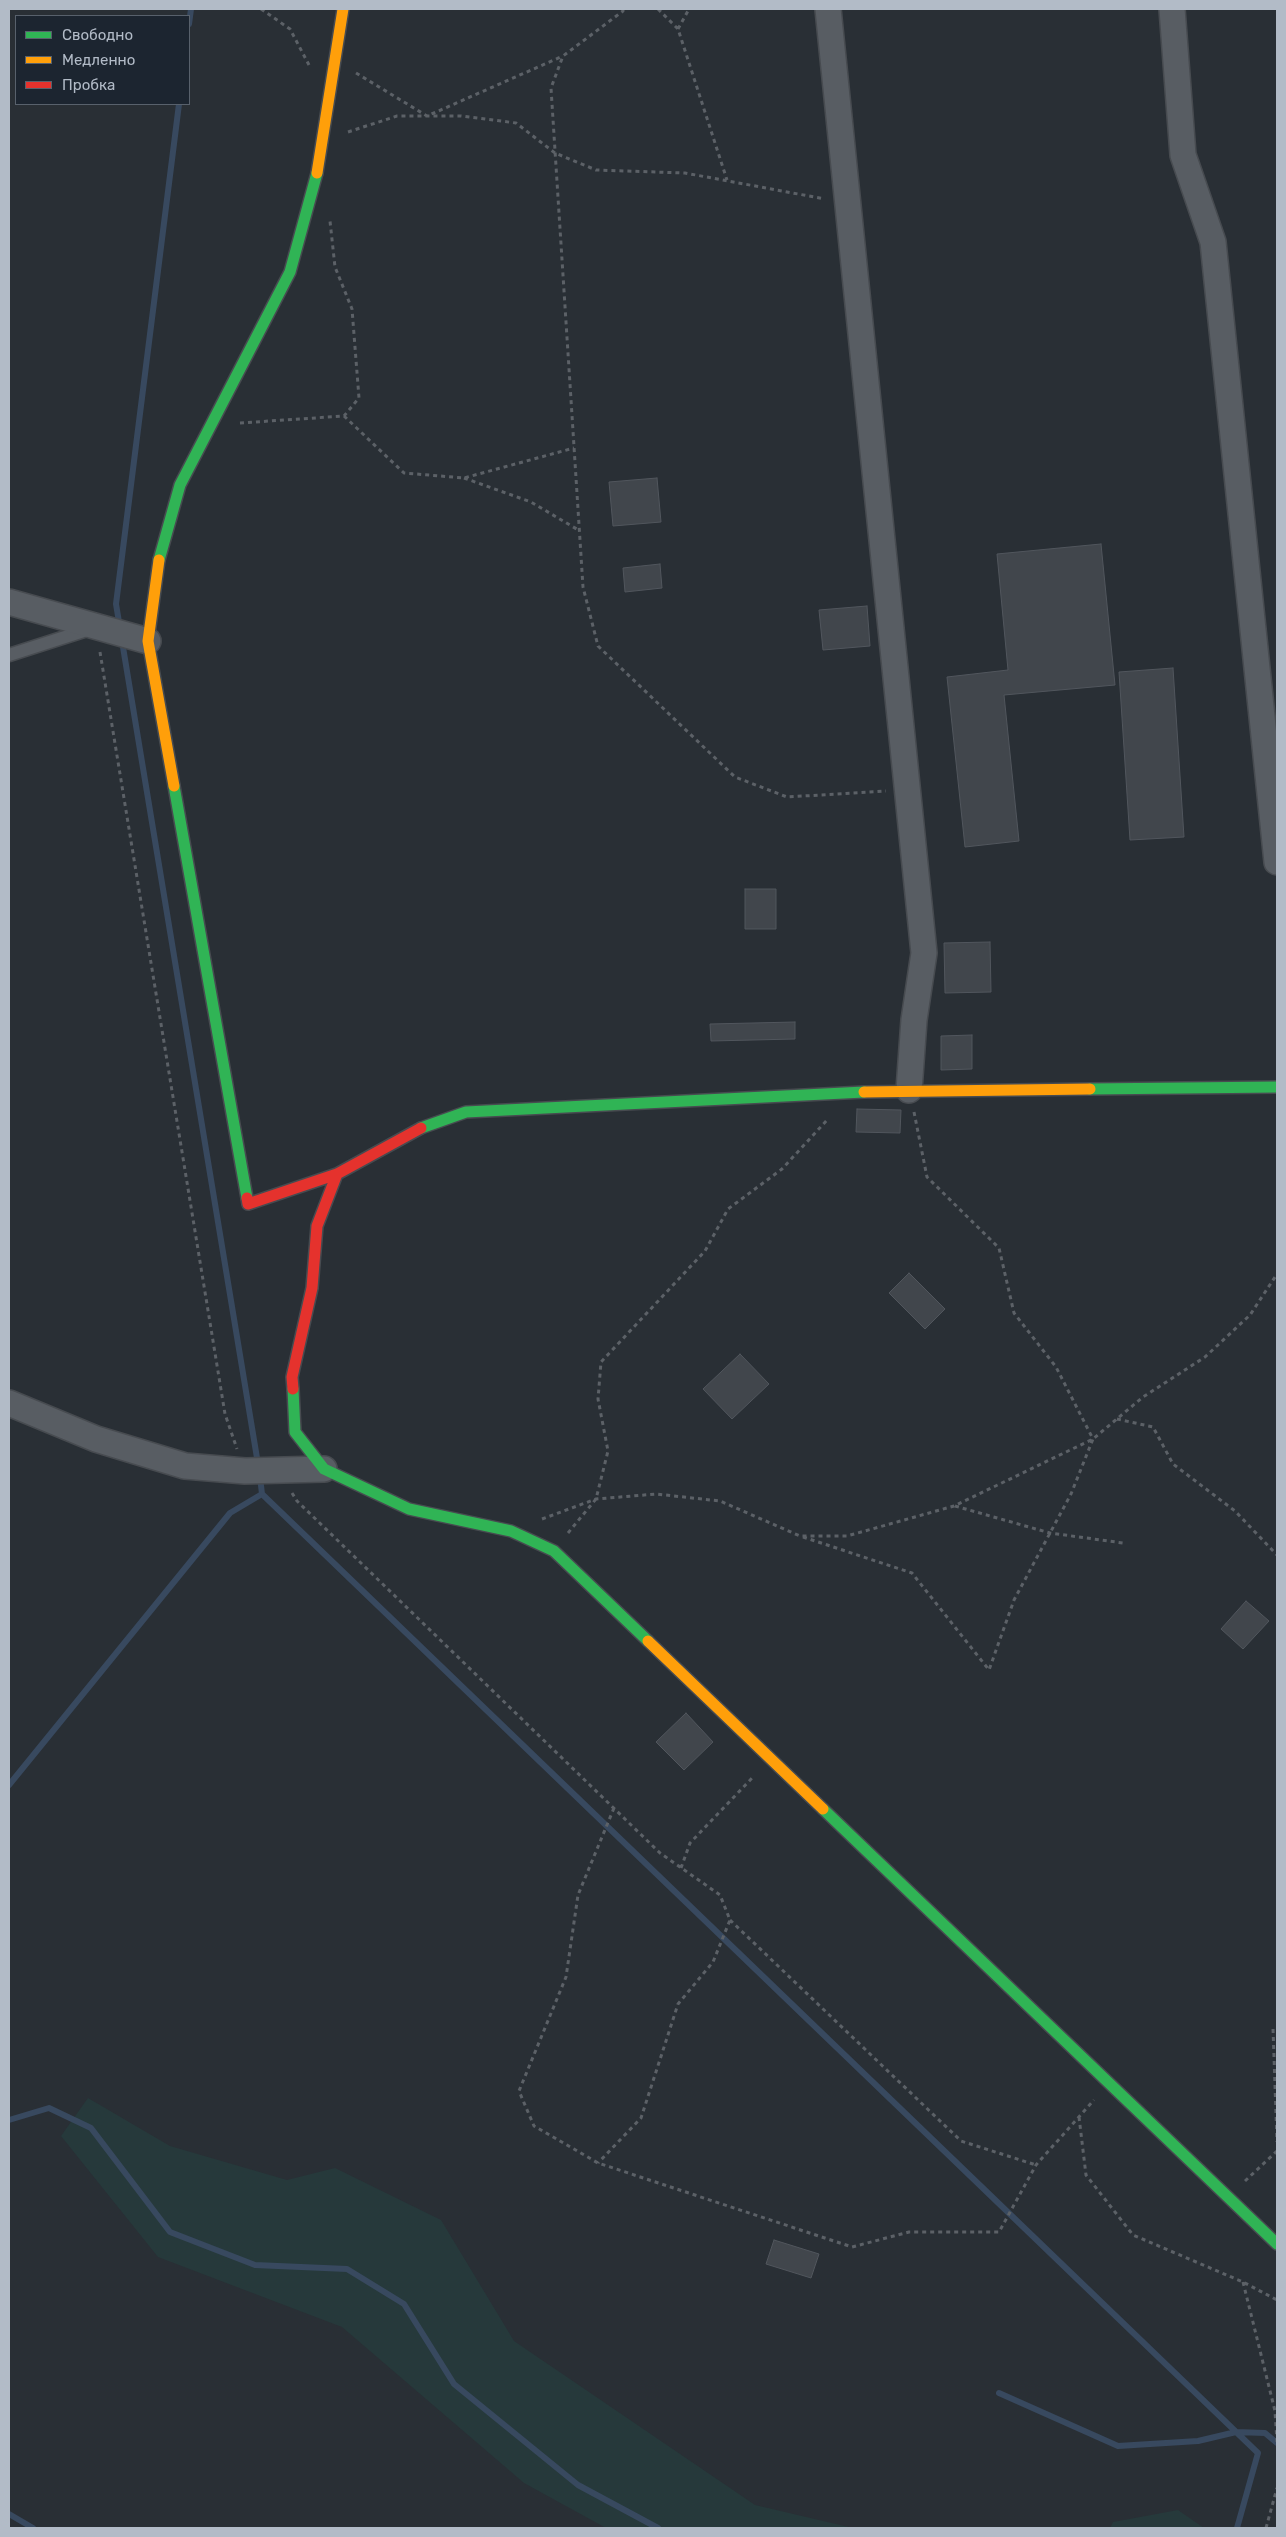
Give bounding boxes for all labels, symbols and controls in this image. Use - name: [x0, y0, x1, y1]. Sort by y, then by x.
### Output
- legend: [15, 15, 190, 105]
- text: Свободно: [62, 26, 133, 44]
- text: Медленно: [62, 51, 135, 69]
- text: Пробка: [62, 76, 115, 94]

